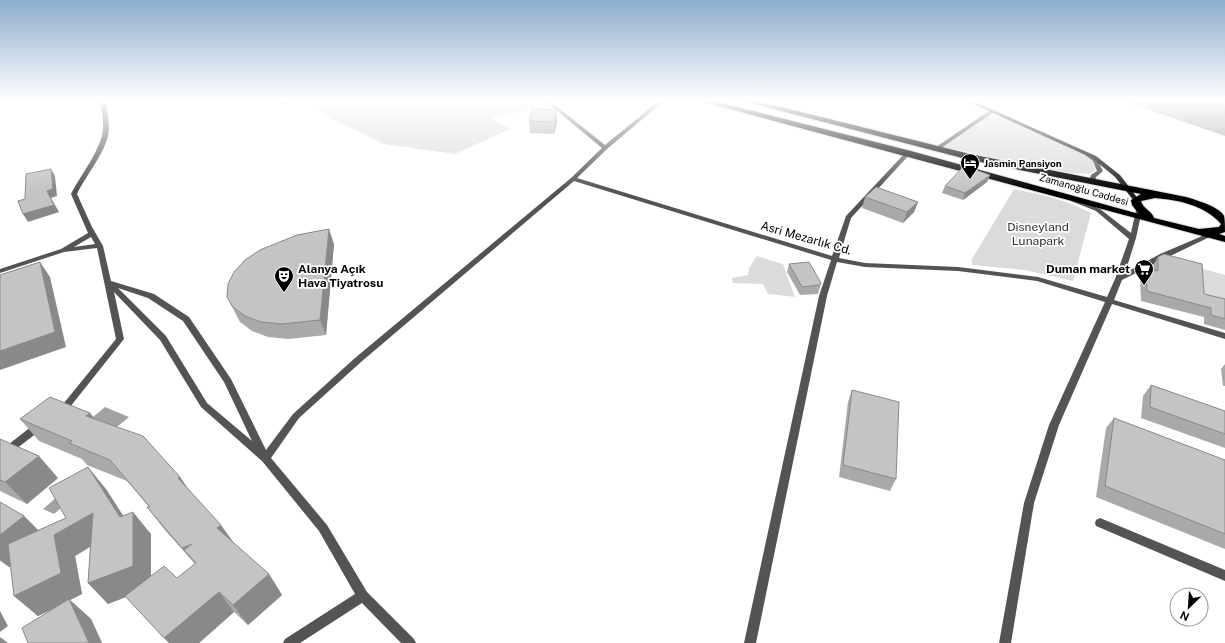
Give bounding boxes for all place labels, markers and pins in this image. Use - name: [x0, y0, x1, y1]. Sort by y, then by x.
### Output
- hotel icon: Jasmin Pansiyon: [959, 152, 981, 180]
- place label: Jasmin Pansiyon: [984, 157, 1062, 169]
- supermarket icon: Duman market: [1133, 258, 1155, 286]
- place label: Alanya Açık Hava Tiyatrosu: [298, 262, 383, 290]
- place label: Duman market: [1046, 262, 1130, 276]
- theatre icon: Alanya Açık Hava Tiyatrosu: [273, 265, 295, 293]

